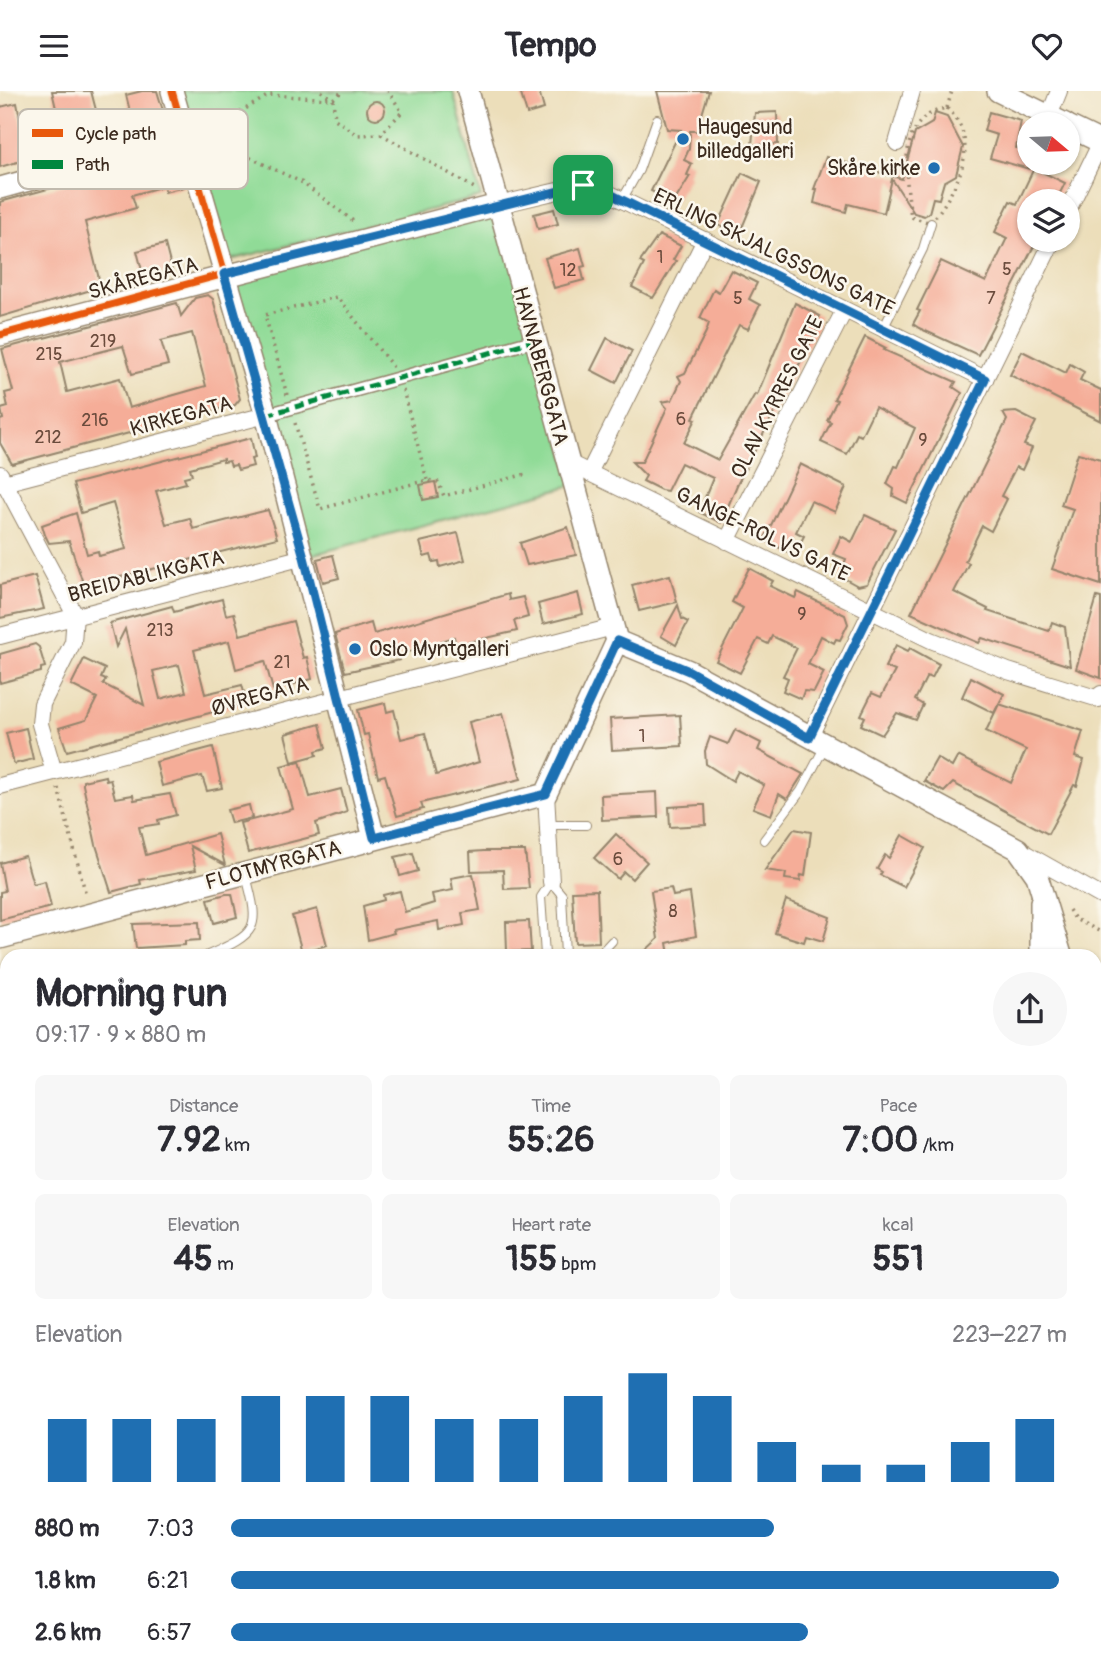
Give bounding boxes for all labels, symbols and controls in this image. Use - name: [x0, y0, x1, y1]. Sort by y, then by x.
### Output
- text: Tempo: [504, 26, 597, 66]
- icon: menu: [35, 27, 73, 65]
- icon: heart: [1028, 27, 1066, 65]
- legend: [18, 109, 248, 189]
- north arrow: [1017, 112, 1080, 175]
- map controls: [1017, 112, 1080, 252]
- place label: Haugesund billedgalleri: [697, 114, 794, 165]
- text: Cycle path: [75, 122, 156, 146]
- marker: Haugesund billedgalleri: [675, 131, 691, 147]
- text: Path: [75, 153, 110, 177]
- pin: [553, 155, 613, 215]
- place label: Skåre kirke: [827, 155, 921, 182]
- marker: Skåre kirke: [926, 160, 942, 176]
- icon: arrive: [564, 166, 602, 204]
- street label: ERLING SKJALGSSONS GATE: [649, 182, 899, 323]
- button: layers: [1017, 189, 1080, 252]
- house number: 1: [656, 246, 664, 269]
- street label: SKÅREGATA: [85, 250, 201, 306]
- house number: 5: [1002, 258, 1012, 281]
- house number: 12: [559, 259, 577, 282]
- street label: HAVNABERGGATA: [506, 284, 575, 449]
- house number: 5: [733, 287, 743, 310]
- house number: 7: [986, 287, 996, 310]
- street label: OLAV KYRRES GATE: [725, 311, 830, 483]
- house number: 219: [90, 330, 116, 353]
- house number: 215: [36, 343, 62, 366]
- street label: KIRKEGATA: [127, 390, 235, 443]
- house number: 6: [676, 408, 686, 431]
- house number: 216: [81, 409, 109, 432]
- house number: 212: [34, 426, 62, 449]
- house number: 9: [918, 429, 928, 452]
- street label: GANGE-ROLVS GATE: [671, 481, 854, 588]
- street label: BREIDABLIKGATA: [65, 544, 227, 609]
- house number: 9: [797, 603, 807, 626]
- house number: 213: [146, 619, 174, 642]
- place label: Oslo Myntgalleri: [369, 636, 509, 663]
- marker: Oslo Myntgalleri: [347, 641, 363, 657]
- house number: 21: [273, 651, 291, 674]
- street label: ØVREGATA: [209, 671, 312, 722]
- house number: 1: [638, 725, 646, 748]
- street label: FLOTMYRGATA: [202, 834, 344, 897]
- house number: 6: [613, 848, 623, 871]
- house number: 8: [668, 900, 678, 923]
- text: Morning run: [35, 970, 227, 1018]
- button: share: [993, 972, 1067, 1046]
- text: 09:17 · 9 × 880 m: [35, 1020, 206, 1049]
- text: Distance: [169, 1094, 238, 1118]
- text: Time: [531, 1094, 571, 1118]
- text: Pace: [880, 1094, 917, 1118]
- text: 7.92: [157, 1118, 221, 1162]
- text: 55:26: [507, 1118, 595, 1162]
- text: 7:00: [843, 1118, 918, 1162]
- text: km: [221, 1133, 250, 1157]
- text: /km: [918, 1133, 954, 1157]
- text: Elevation: [167, 1213, 240, 1237]
- text: Heart rate: [511, 1213, 591, 1237]
- text: kcal: [883, 1213, 914, 1237]
- text: 45: [174, 1237, 213, 1281]
- text: 155: [506, 1237, 557, 1281]
- text: 551: [873, 1237, 924, 1281]
- text: m: [213, 1252, 234, 1276]
- text: bpm: [557, 1252, 596, 1276]
- text: Elevation: [35, 1320, 123, 1349]
- text: 223–227 m: [952, 1320, 1067, 1349]
- text: 880 m: [35, 1514, 99, 1543]
- text: 7:03: [147, 1514, 194, 1543]
- text: 1.8 km: [35, 1566, 96, 1595]
- text: 6:21: [147, 1566, 188, 1595]
- text: 2.6 km: [35, 1618, 101, 1647]
- text: 6:57: [147, 1618, 191, 1647]

